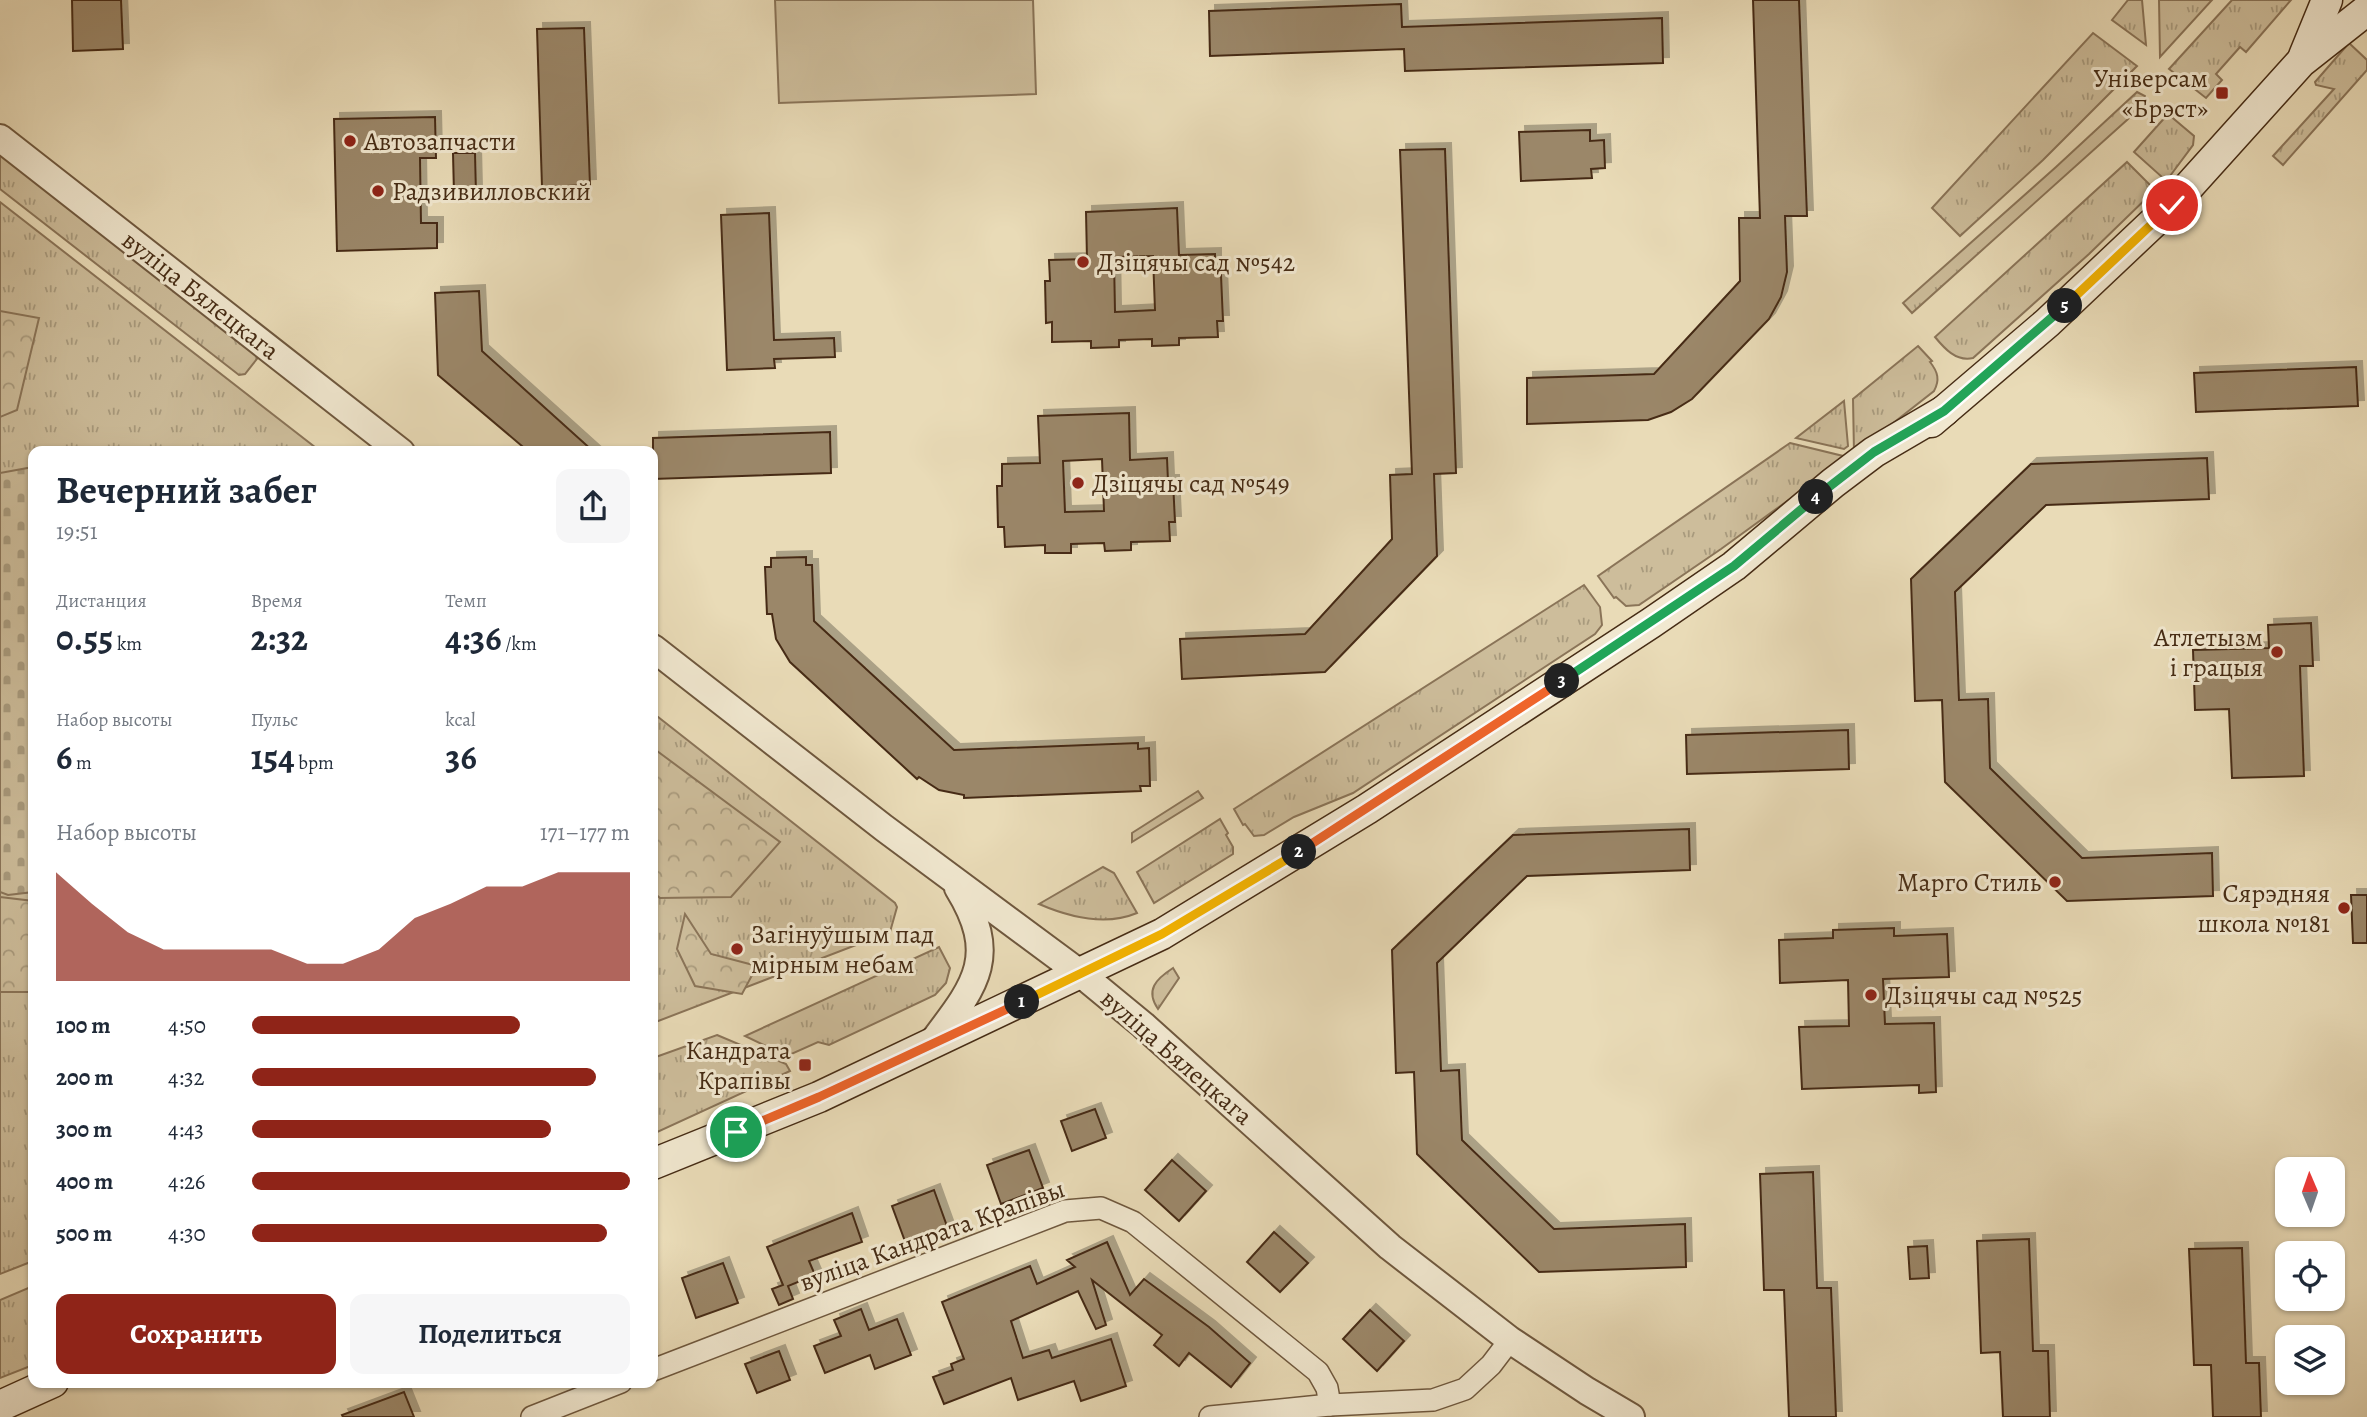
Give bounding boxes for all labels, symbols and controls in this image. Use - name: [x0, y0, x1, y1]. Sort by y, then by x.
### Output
- place label: Універсам «Брэст»: [2093, 61, 2208, 126]
- marker: Універсам «Брэст»: [2214, 85, 2230, 101]
- place label: Автозапчасти: [363, 124, 516, 159]
- marker: Автозапчасти: [342, 133, 358, 149]
- place label: Радзивилловский: [392, 174, 591, 209]
- pin: [2142, 175, 2202, 235]
- marker: Радзивилловский: [370, 183, 386, 199]
- icon: check: [2153, 186, 2191, 224]
- street label: вуліца Бялецкага: [115, 223, 287, 368]
- place label: Дзіцячы сад №542: [1097, 245, 1295, 280]
- marker: Дзіцячы сад №542: [1075, 254, 1091, 270]
- pin: 5: [2048, 288, 2082, 324]
- text: 5: [2060, 292, 2069, 318]
- text: Вечерний забег: [56, 464, 317, 516]
- place label: Дзіцячы сад №549: [1092, 466, 1290, 501]
- button: share: [556, 469, 630, 543]
- marker: Дзіцячы сад №549: [1070, 475, 1086, 491]
- pin: 4: [1798, 480, 1834, 514]
- text: 4: [1811, 483, 1820, 509]
- text: 19:51: [56, 516, 98, 547]
- text: Дистанция: [56, 588, 147, 614]
- text: Время: [251, 588, 302, 614]
- text: Темп: [445, 588, 487, 614]
- text: 0.55: [56, 614, 113, 662]
- text: 2:32: [251, 614, 308, 662]
- text: 4:36: [445, 614, 502, 662]
- place label: Атлетызм і грацыя: [2153, 620, 2263, 685]
- text: km: [113, 631, 142, 657]
- text: /km: [502, 631, 537, 657]
- marker: Атлетызм і грацыя: [2269, 644, 2285, 660]
- pin: 3: [1544, 664, 1580, 698]
- text: 3: [1557, 667, 1566, 693]
- text: Набор высоты: [56, 707, 172, 733]
- text: Пульс: [251, 707, 298, 733]
- text: kcal: [445, 707, 476, 733]
- text: 6: [56, 733, 72, 781]
- text: 154: [251, 733, 295, 781]
- text: 36: [445, 733, 477, 781]
- text: m: [72, 750, 92, 776]
- text: bpm: [295, 750, 334, 776]
- text: Набор высоты: [56, 817, 197, 848]
- text: 171–177 m: [540, 817, 630, 848]
- pin: 2: [1282, 834, 1316, 870]
- text: 2: [1294, 838, 1303, 864]
- place label: Марго Стиль: [1897, 865, 2041, 900]
- marker: Марго Стиль: [2047, 874, 2063, 890]
- place label: Сярэдняя школа №181: [2197, 876, 2330, 941]
- marker: Сярэдняя школа №181: [2336, 900, 2352, 916]
- place label: Загінуўшым пад мірным небам: [751, 917, 934, 982]
- marker: Загінуўшым пад мірным небам: [729, 941, 745, 957]
- place label: Дзіцячы сад №525: [1885, 978, 2082, 1013]
- street label: вуліца Бялецкага: [1093, 981, 1260, 1133]
- pin: 1: [1004, 984, 1040, 1020]
- marker: Дзіцячы сад №525: [1863, 987, 1879, 1003]
- text: 1: [1018, 988, 1025, 1014]
- text: 100 m: [56, 1010, 111, 1041]
- text: 4:50: [168, 1010, 206, 1041]
- place label: Кандрата Крапівы: [686, 1033, 791, 1098]
- marker: Кандрата Крапівы: [797, 1057, 813, 1073]
- text: 200 m: [56, 1062, 114, 1093]
- text: 4:32: [168, 1062, 204, 1093]
- pin: [706, 1102, 766, 1162]
- icon: arrive: [717, 1113, 755, 1151]
- text: 300 m: [56, 1114, 112, 1145]
- text: 4:43: [168, 1114, 204, 1145]
- north arrow: [2275, 1157, 2345, 1227]
- map controls: [2275, 1157, 2345, 1395]
- text: 400 m: [56, 1166, 113, 1197]
- text: 4:26: [168, 1166, 205, 1197]
- street label: вуліца Кандрата Крапівы: [795, 1171, 1070, 1300]
- text: 500 m: [56, 1218, 112, 1249]
- text: 4:30: [168, 1218, 206, 1249]
- button: locate: [2275, 1241, 2345, 1311]
- button: Сохранить: [56, 1294, 336, 1374]
- button: Поделиться: [350, 1294, 630, 1374]
- button: layers: [2275, 1325, 2345, 1395]

